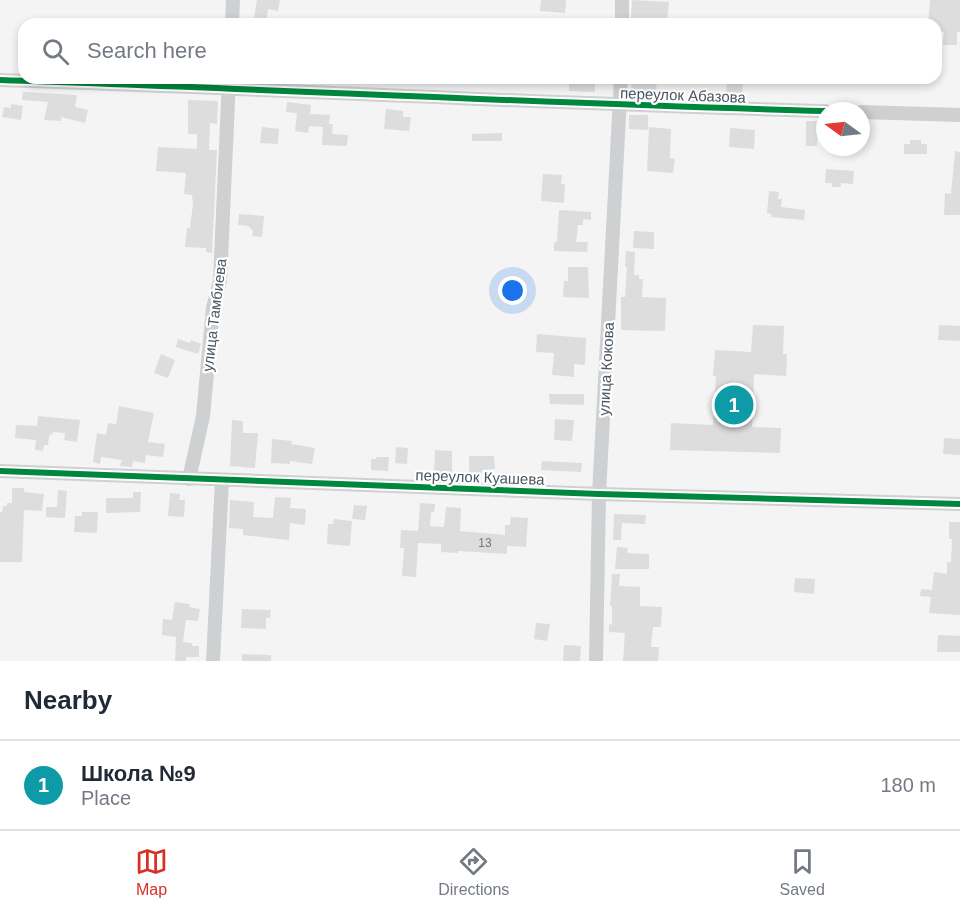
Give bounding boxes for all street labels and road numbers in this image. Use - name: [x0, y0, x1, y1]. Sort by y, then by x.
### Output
- street label: переулок Абазова: [620, 84, 747, 106]
- street label: улица Тамбиева: [199, 257, 229, 373]
- street label: улица Кокова: [595, 321, 617, 416]
- street label: переулок Куашева: [415, 466, 545, 488]

